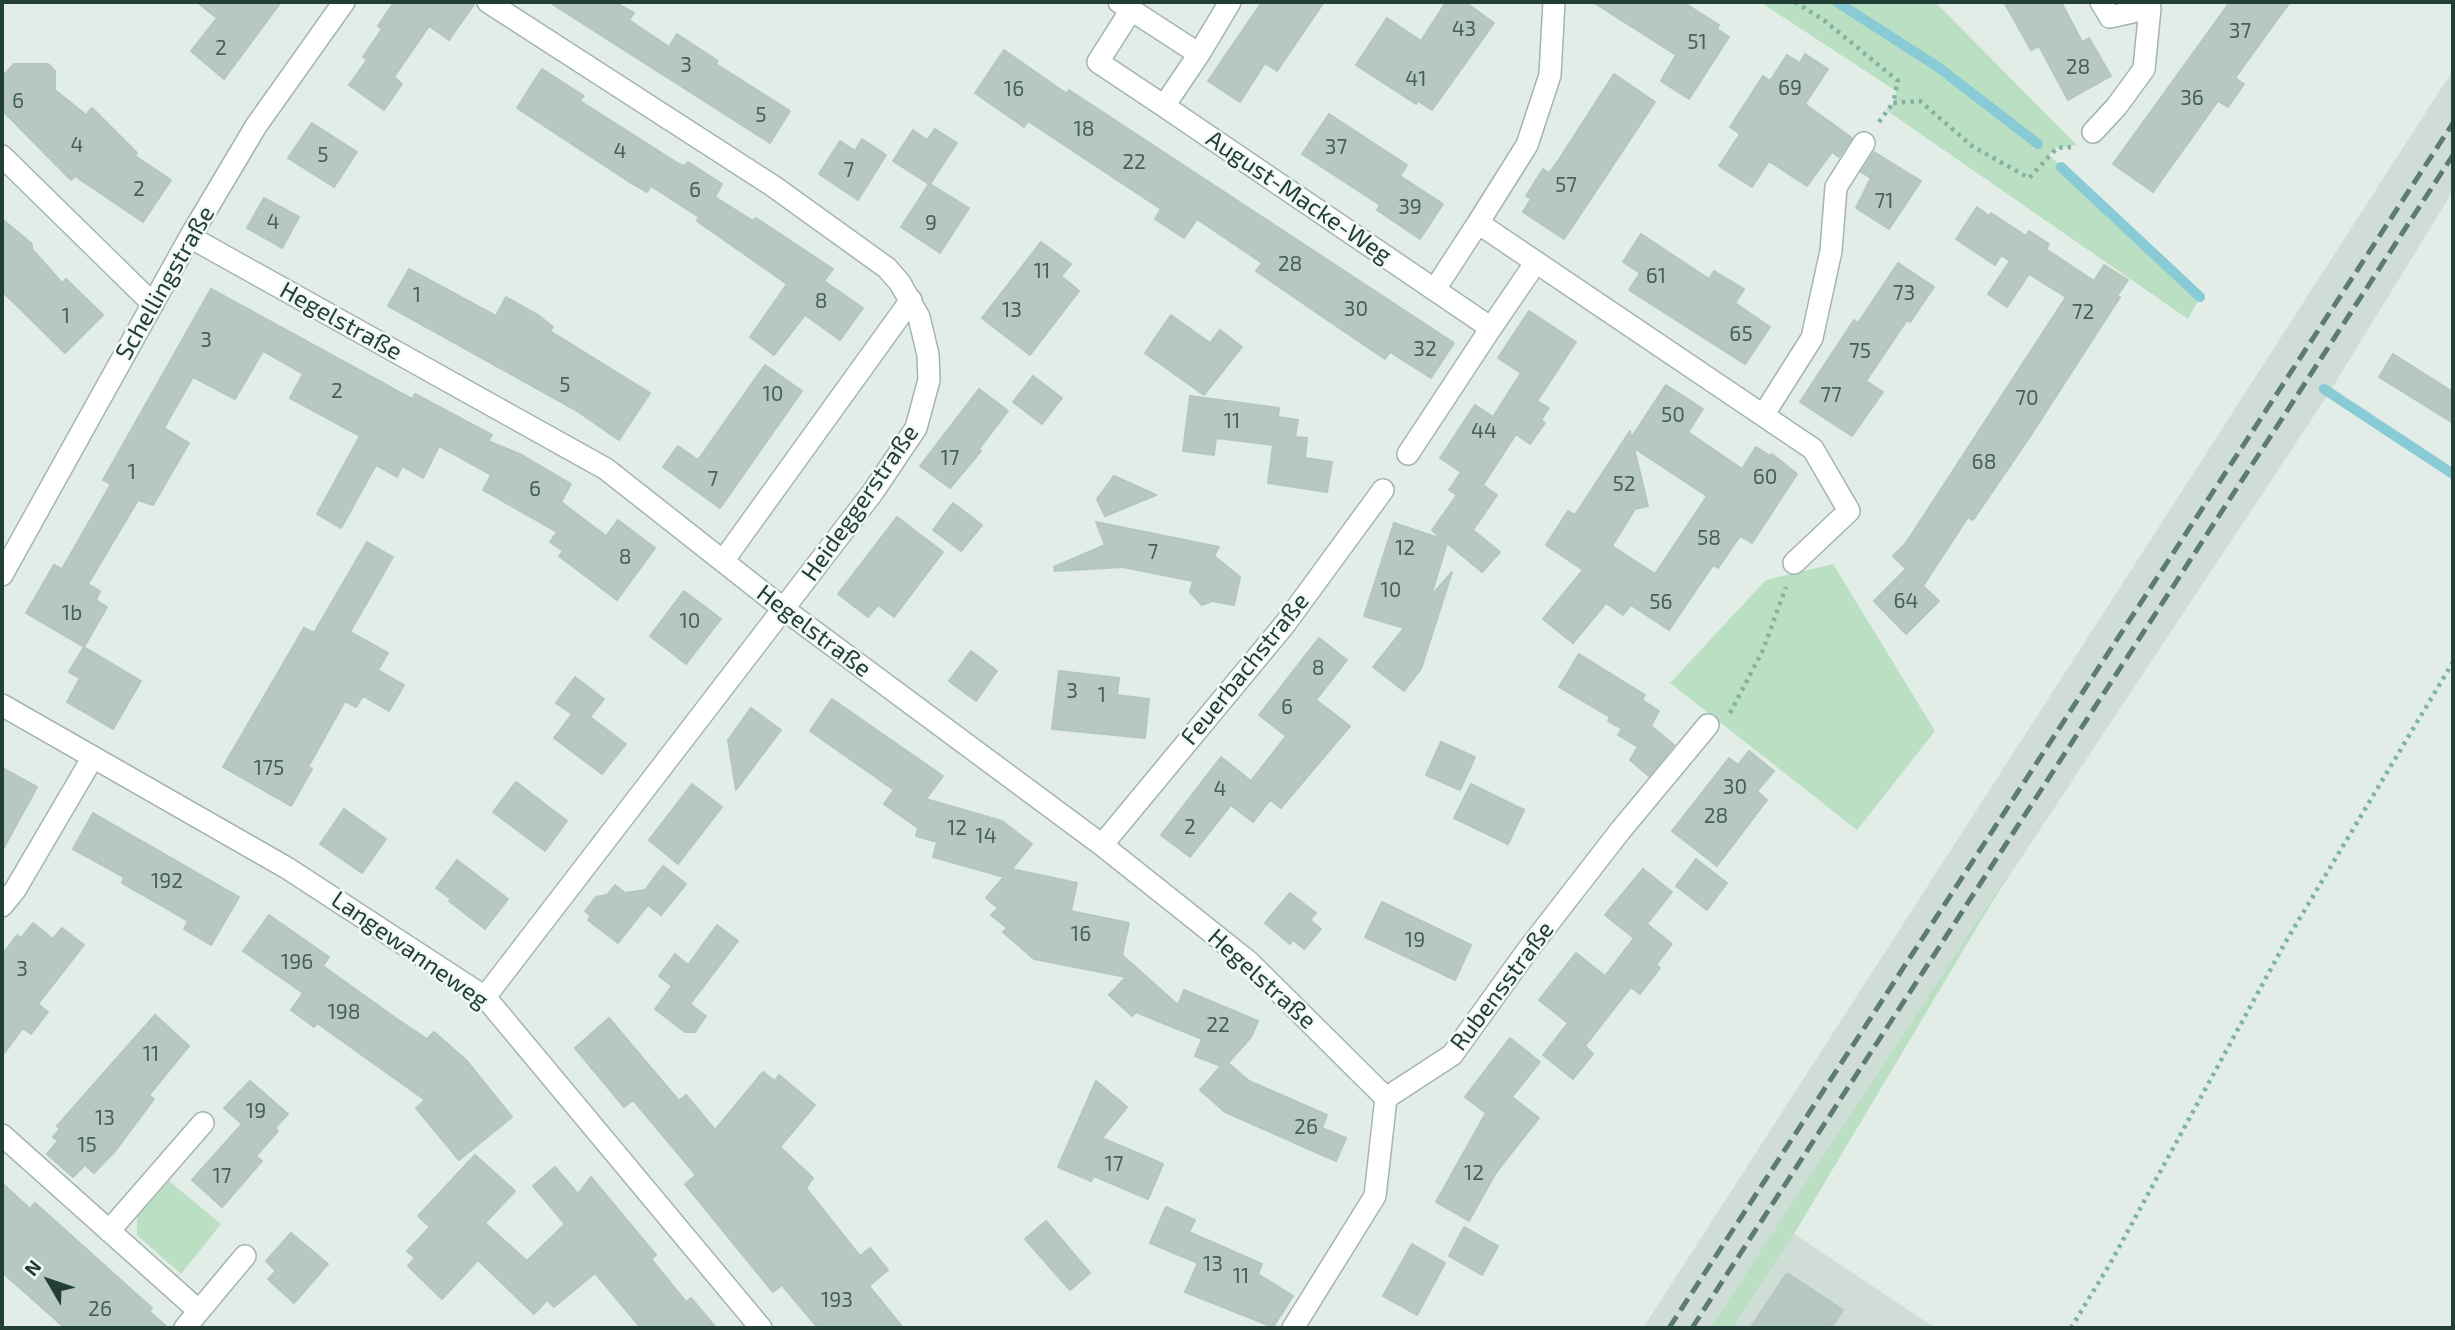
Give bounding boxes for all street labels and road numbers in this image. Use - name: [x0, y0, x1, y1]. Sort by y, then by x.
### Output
- street label: August-Macke-Weg: [1201, 124, 1397, 270]
- street label: Schellingstraße: [109, 201, 221, 365]
- street label: Hegelstraße: [275, 276, 407, 366]
- street label: Heideggerstraße: [795, 419, 925, 587]
- street label: Hegelstraße: [751, 579, 877, 683]
- street label: Feuerbachstraße: [1175, 587, 1315, 751]
- street label: Langewanneweg: [326, 885, 494, 1015]
- street label: Rubensstraße: [1444, 916, 1560, 1056]
- street label: Hegelstraße: [1202, 923, 1322, 1035]

